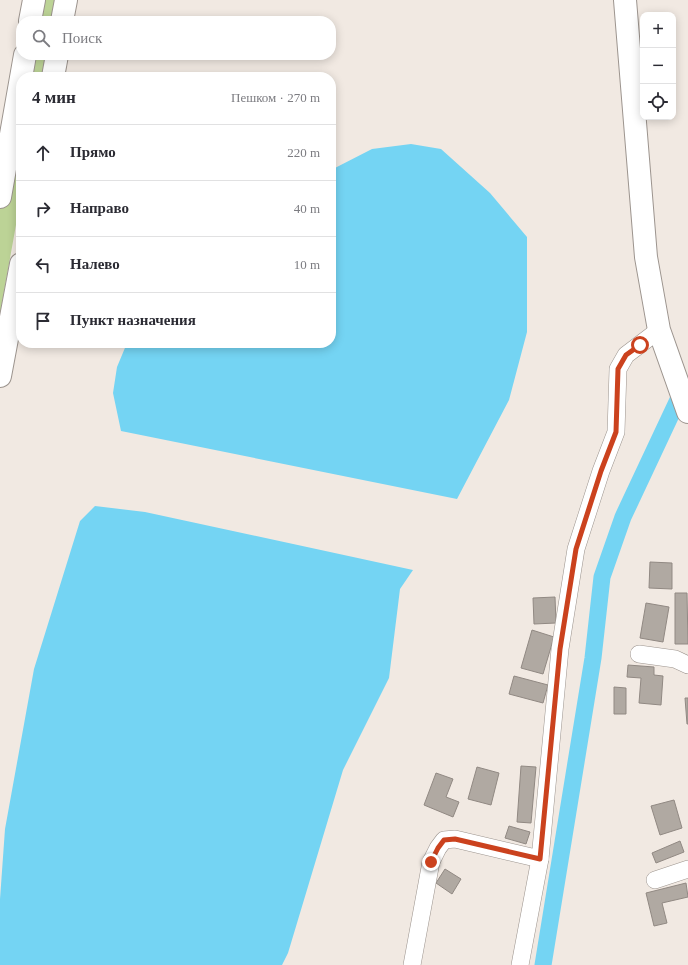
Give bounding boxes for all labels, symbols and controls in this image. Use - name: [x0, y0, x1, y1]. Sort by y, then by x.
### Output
- map controls: [640, 12, 676, 120]
- button: +: [640, 12, 676, 48]
- search box: [16, 16, 336, 60]
- icon: search: [30, 27, 52, 49]
- text: Поиск: [62, 30, 102, 46]
- button: −: [640, 48, 676, 84]
- button: locate: [640, 84, 676, 120]
- text: 4 мин: [32, 88, 76, 107]
- text: Пешком · 270 m: [231, 90, 320, 105]
- icon: ahead: [32, 142, 54, 164]
- text: Прямо: [70, 144, 116, 160]
- text: 220 m: [287, 145, 320, 160]
- icon: right: [32, 198, 54, 220]
- text: Направо: [70, 200, 129, 216]
- text: 40 m: [294, 201, 320, 216]
- icon: left: [32, 254, 54, 276]
- text: Налево: [70, 256, 120, 272]
- text: 10 m: [294, 257, 320, 272]
- icon: arrive: [32, 310, 54, 332]
- text: Пункт назначения: [70, 312, 196, 328]
- route start: [631, 336, 649, 354]
- route end: [422, 853, 440, 871]

